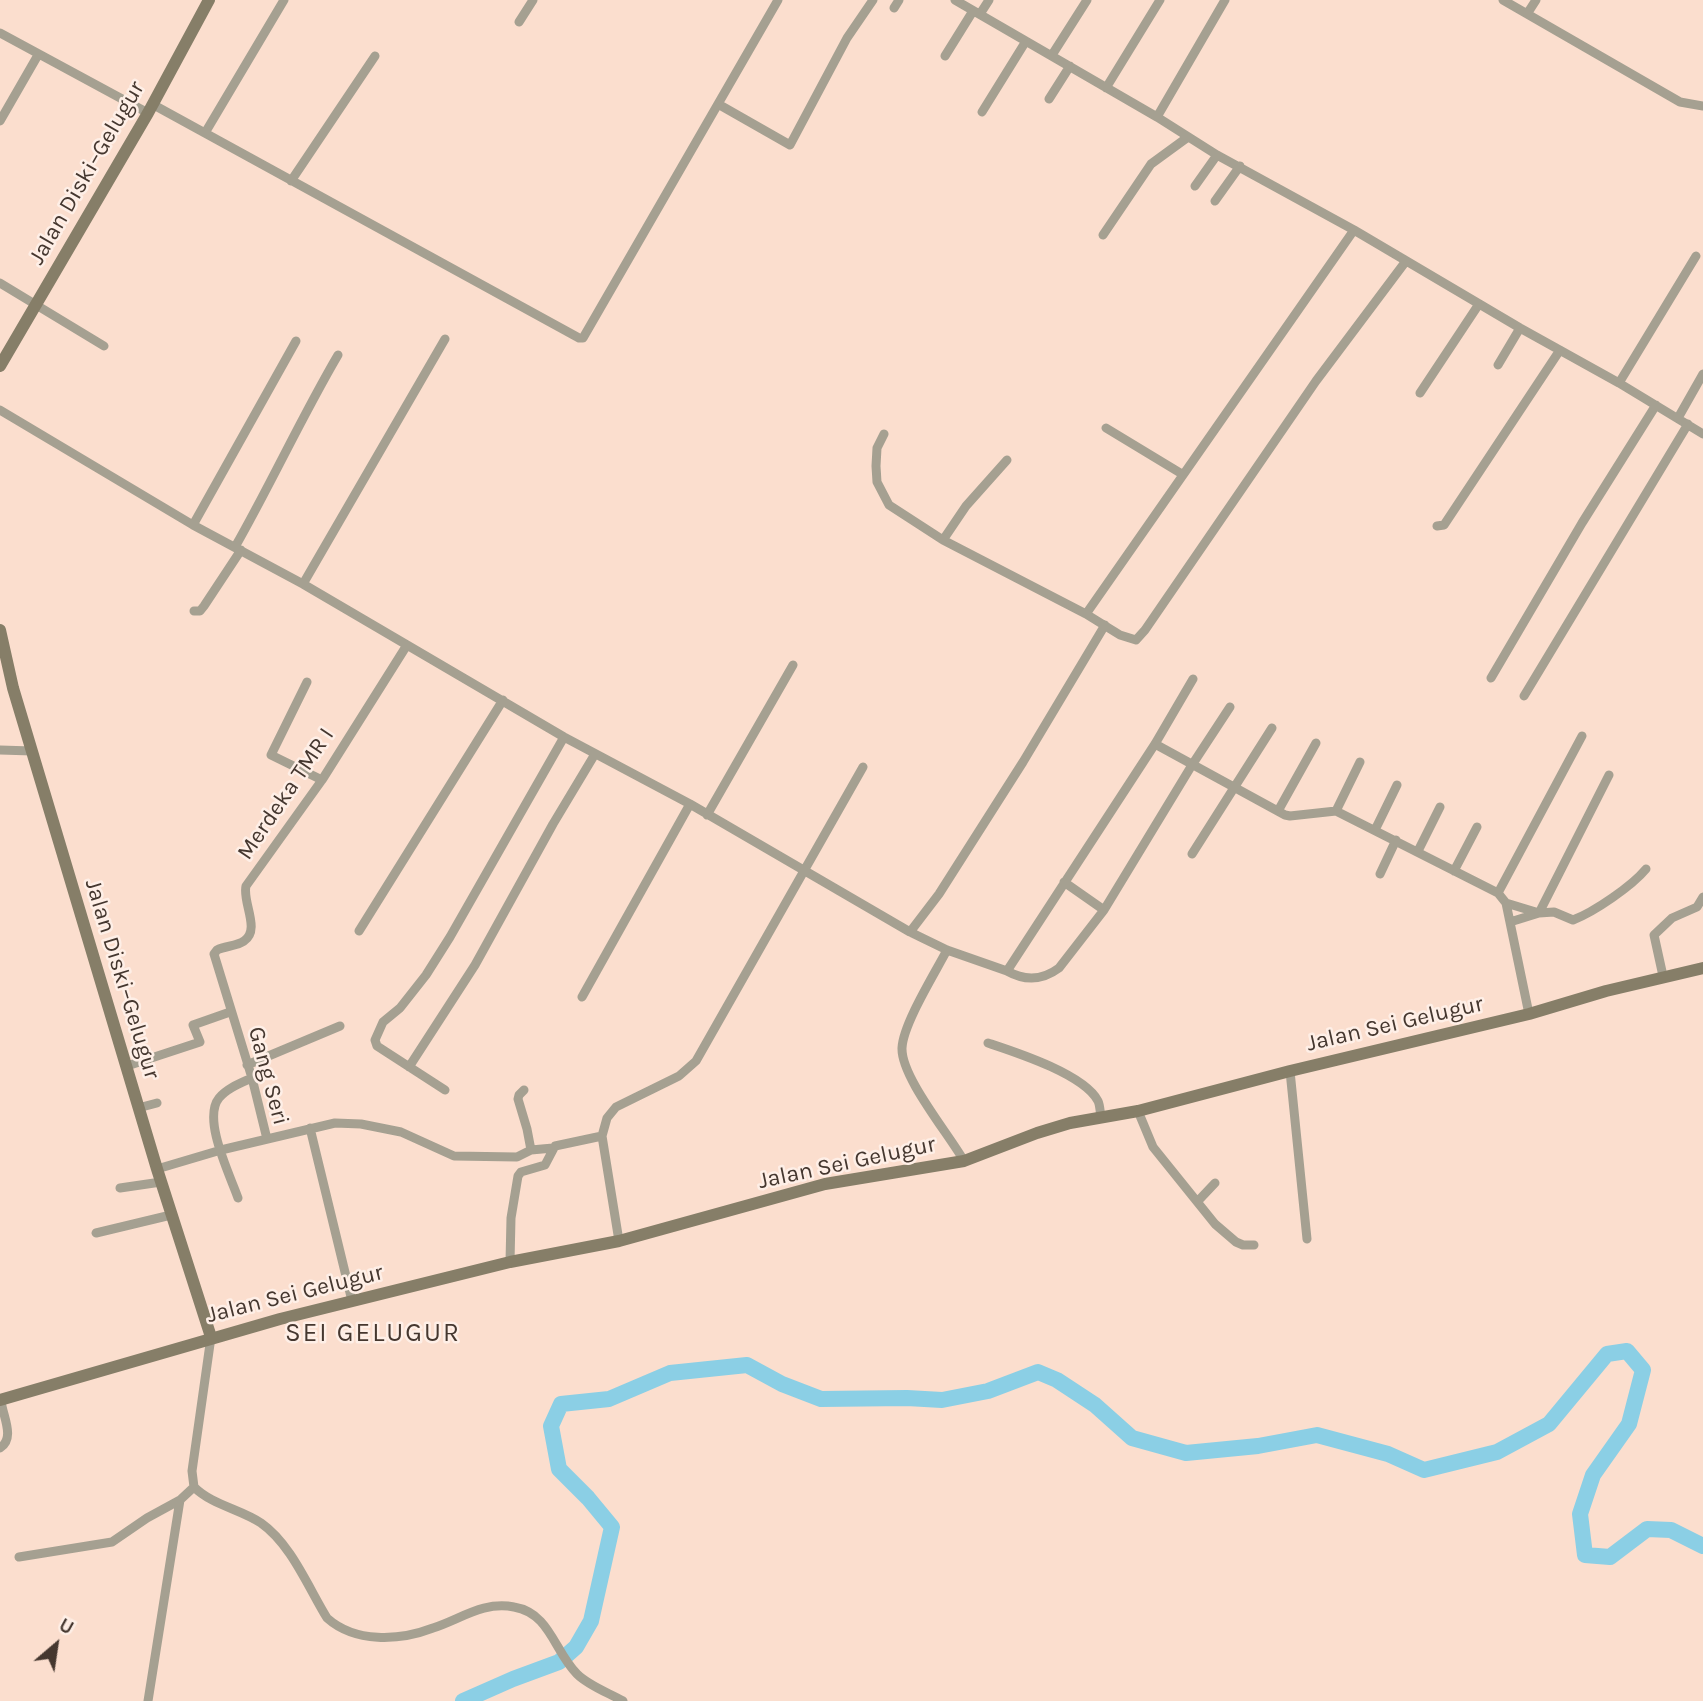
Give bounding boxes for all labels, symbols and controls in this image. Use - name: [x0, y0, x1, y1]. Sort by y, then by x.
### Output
- street label: Jalan Diski–Gelugur: [23, 76, 151, 270]
- street label: Merdeka TMR I: [232, 723, 340, 865]
- street label: Jalan Diski–Gelugur: [78, 876, 166, 1082]
- street label: Jalan Sei Gelugur: [1304, 990, 1486, 1058]
- street label: Gang Seri: [242, 1024, 294, 1128]
- street label: Jalan Sei Gelugur: [756, 1131, 938, 1195]
- street label: Jalan Sei Gelugur: [204, 1259, 386, 1329]
- district label: SEI GELUGUR: [286, 1318, 460, 1350]
- north arrow: [21, 1610, 91, 1680]
- text: U: [55, 1614, 77, 1639]

